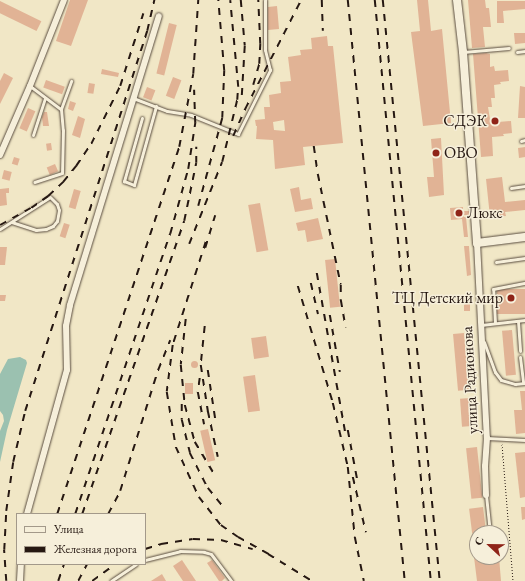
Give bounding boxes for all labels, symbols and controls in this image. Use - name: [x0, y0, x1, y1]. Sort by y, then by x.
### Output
- place label: СДЭК: [443, 111, 487, 131]
- marker: СДЭК: [490, 116, 500, 126]
- place label: OBO: [444, 143, 478, 163]
- marker: OBO: [431, 148, 441, 158]
- place label: Люкс: [467, 203, 503, 223]
- marker: Люкс: [454, 208, 464, 218]
- place label: ТЦ Детский мир: [392, 288, 503, 308]
- marker: ТЦ Детский мир: [506, 293, 516, 303]
- street label: улица Радионова: [458, 326, 482, 434]
- legend: [16, 513, 146, 565]
- text: Улица: [54, 521, 84, 537]
- north arrow: [469, 525, 509, 565]
- text: С: [471, 535, 487, 547]
- text: Железная дорога: [54, 541, 137, 557]

